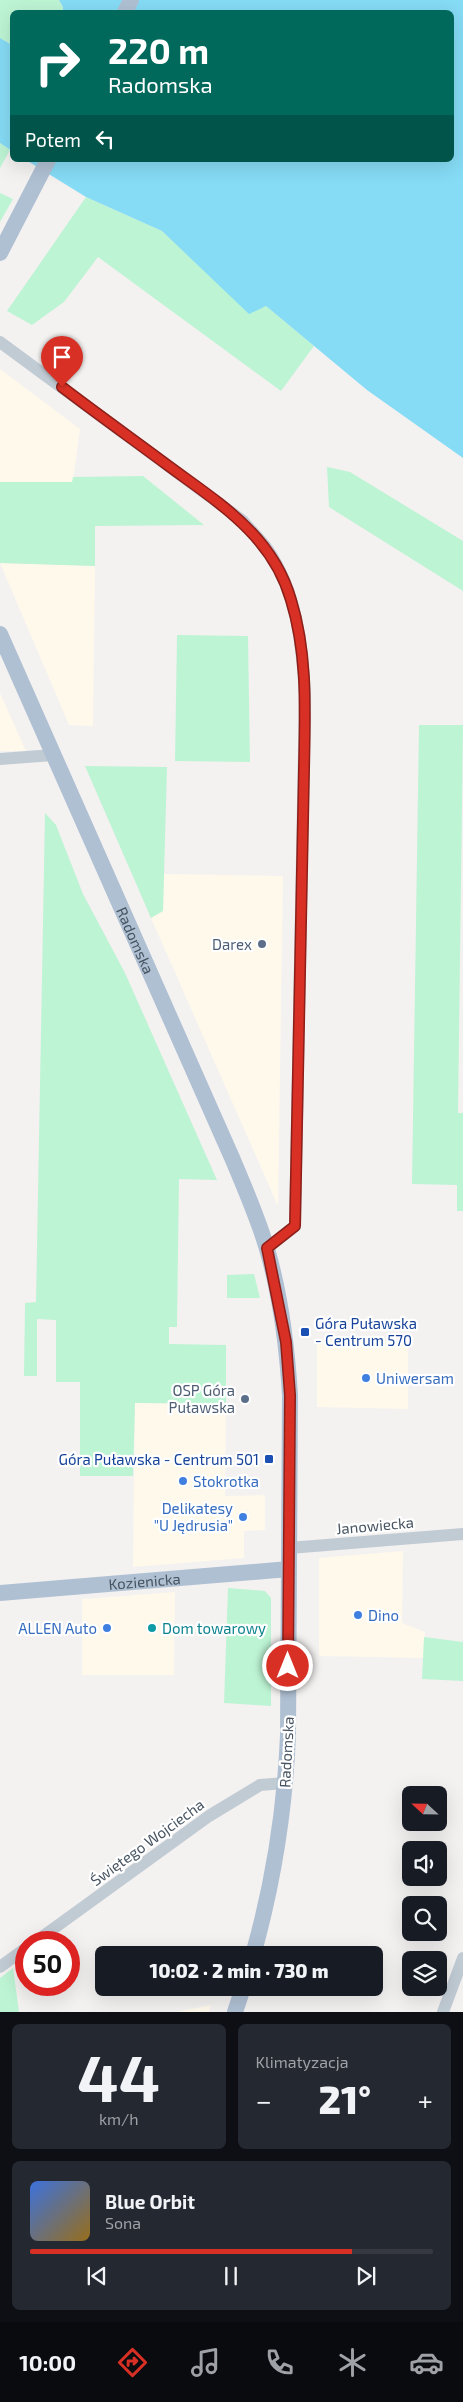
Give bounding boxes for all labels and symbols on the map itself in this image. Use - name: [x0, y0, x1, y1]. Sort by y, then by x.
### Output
- pin: [41, 336, 83, 387]
- street label: Radomska: [113, 904, 158, 977]
- place label: Darex: [212, 935, 252, 953]
- marker: Darex: [256, 938, 268, 950]
- place label: Góra Puławska - Centrum 570: [315, 1314, 417, 1349]
- marker: Góra Puławska - Centrum 570: [299, 1326, 311, 1338]
- place label: Uniwersam: [376, 1369, 454, 1387]
- marker: Uniwersam: [360, 1372, 372, 1384]
- place label: OSP Góra Puławska: [169, 1381, 235, 1416]
- marker: OSP Góra Puławska: [239, 1393, 251, 1405]
- place label: Góra Puławska - Centrum 501: [58, 1450, 259, 1468]
- marker: Góra Puławska - Centrum 501: [263, 1453, 275, 1465]
- place label: Stokrotka: [193, 1472, 259, 1490]
- marker: Stokrotka: [177, 1475, 189, 1487]
- place label: Delikatesy "U Jędrusia": [154, 1499, 233, 1534]
- marker: Delikatesy "U Jędrusia": [237, 1511, 249, 1523]
- street label: Janowiecka: [335, 1513, 415, 1537]
- street label: Kozienicka: [108, 1569, 181, 1593]
- place label: Dino: [368, 1606, 399, 1624]
- marker: Dino: [352, 1609, 364, 1621]
- place label: ALLEN Auto: [18, 1619, 97, 1637]
- place label: Dom towarowy: [162, 1619, 266, 1637]
- marker: ALLEN Auto: [101, 1622, 113, 1634]
- marker: Dom towarowy: [146, 1622, 158, 1634]
- position arrow: [261, 1639, 313, 1691]
- street label: Radomska: [275, 1716, 297, 1788]
- north arrow: [402, 1786, 448, 1831]
- street label: Świętego Wojciecha: [87, 1795, 208, 1890]
- speed limit sign: 50: [15, 1931, 80, 1996]

